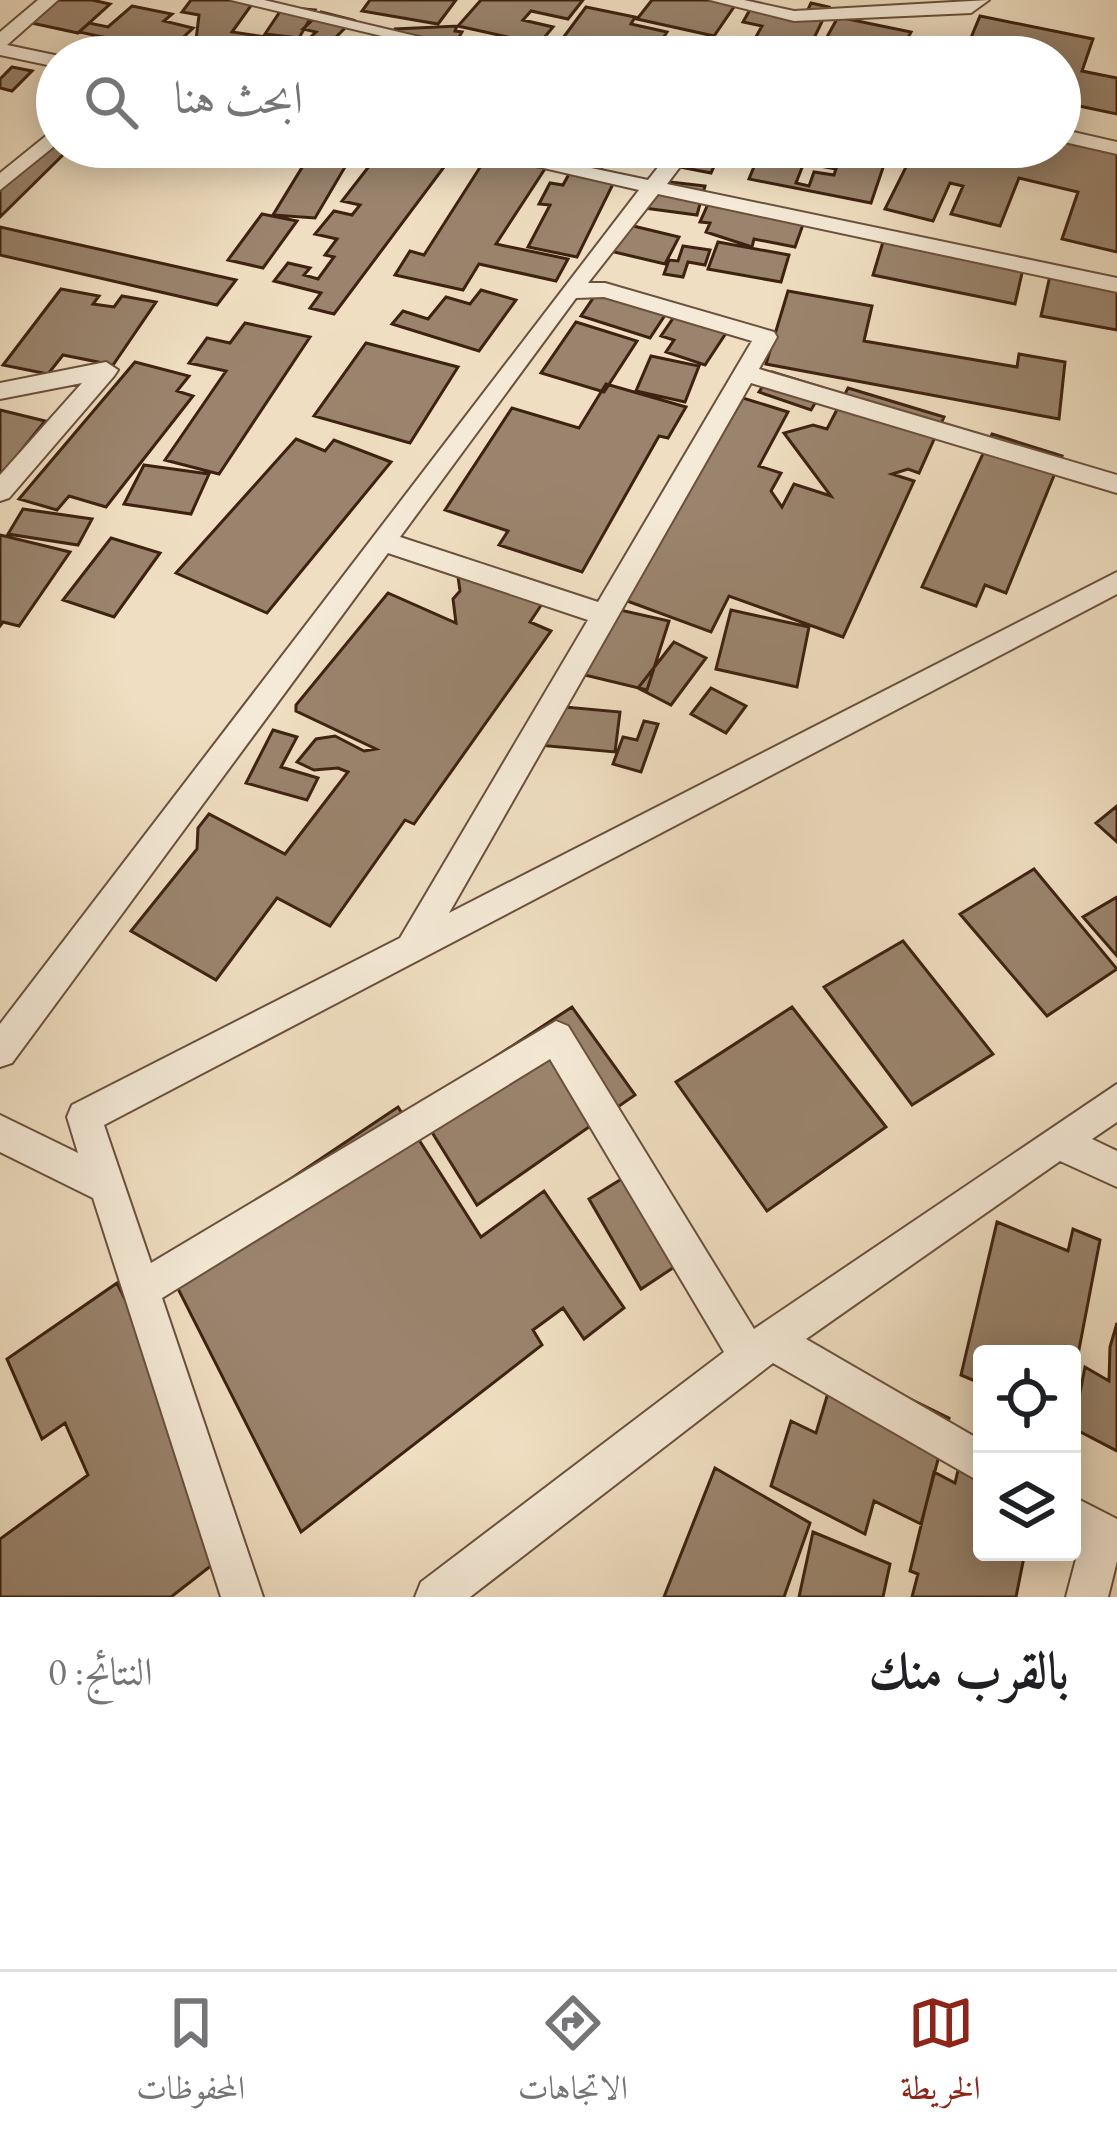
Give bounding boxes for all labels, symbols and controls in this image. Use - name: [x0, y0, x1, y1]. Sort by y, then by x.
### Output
- search box: [36, 36, 1081, 168]
- text: ابحث هنا: [174, 68, 303, 126]
- icon: search: [78, 69, 144, 135]
- map controls: [973, 1345, 1081, 1561]
- button: locate: [973, 1345, 1081, 1453]
- button: layers: [973, 1453, 1081, 1561]
- text: بالقرب منك: [868, 1637, 1069, 1703]
- text: النتائج: 0: [48, 1646, 153, 1697]
- tab: المحفوظات: [136, 1990, 245, 2120]
- tab: الاتجاهات: [518, 1990, 628, 2120]
- tab: الخريطة: [900, 1990, 981, 2120]

